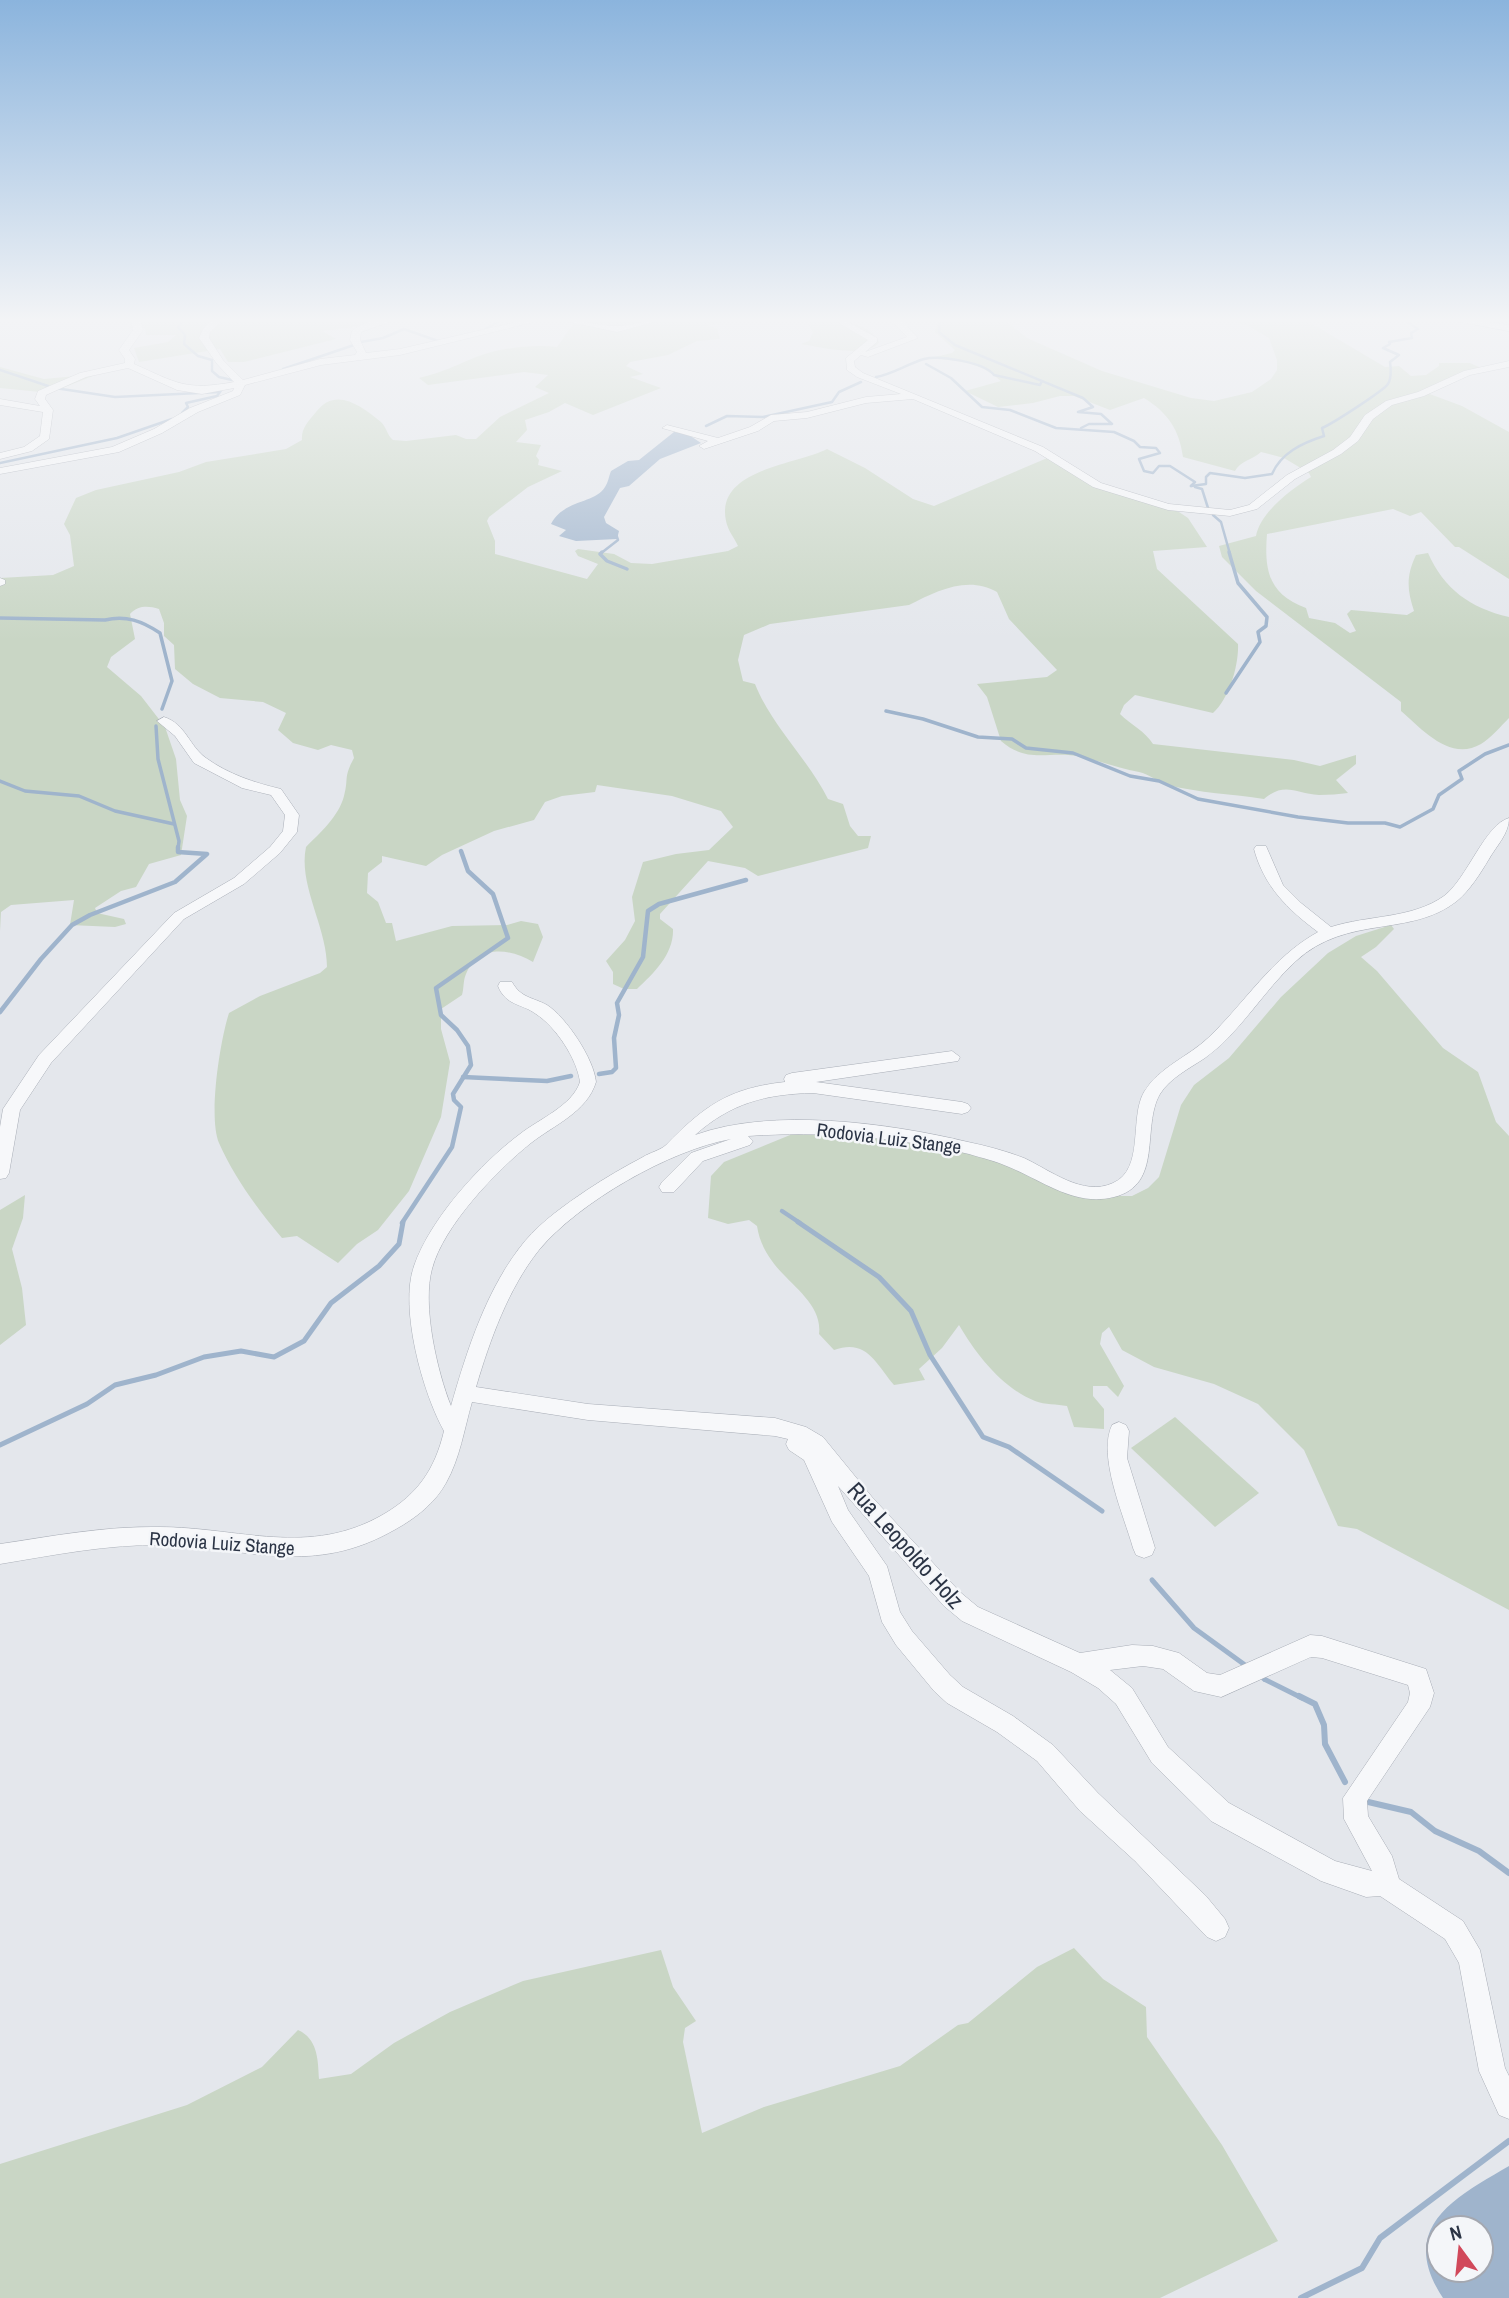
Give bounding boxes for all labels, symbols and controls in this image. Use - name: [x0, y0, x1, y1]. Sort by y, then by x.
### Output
- street label: Rodovia Luiz Stange: [815, 1116, 963, 1160]
- street label: Rua Leopoldo Holz: [841, 1475, 971, 1615]
- street label: Rodovia Luiz Stange: [149, 1525, 295, 1561]
- north arrow: [1425, 2214, 1495, 2284]
- text: N: [1447, 2219, 1464, 2247]

